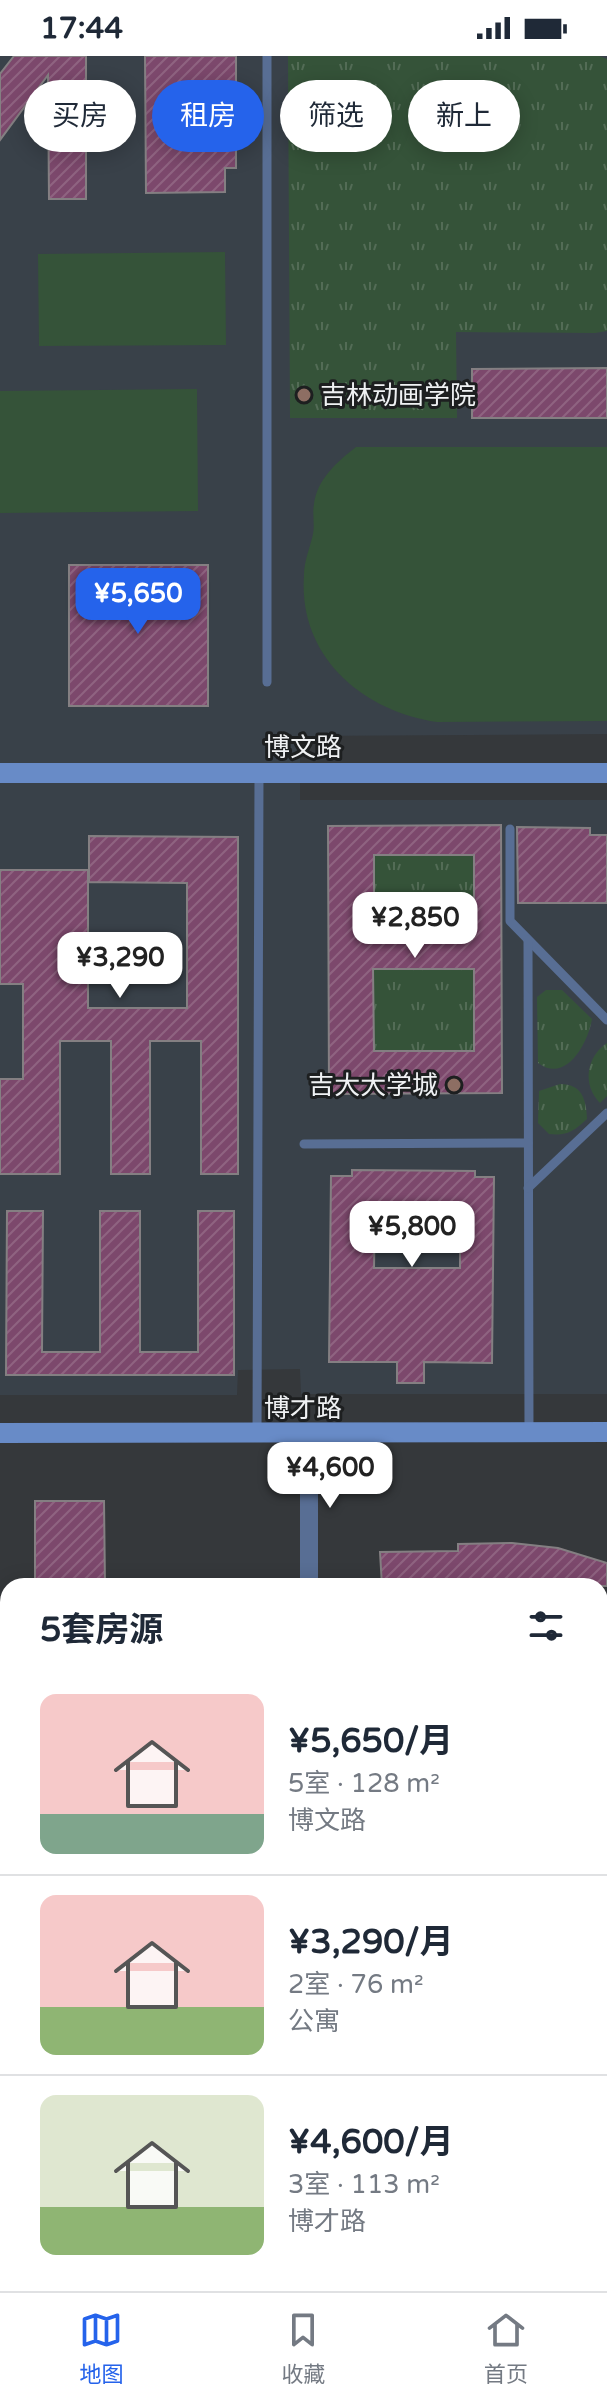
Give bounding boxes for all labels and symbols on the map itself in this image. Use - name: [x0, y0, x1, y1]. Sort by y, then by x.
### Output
- place label: 吉林动画学院: [320, 380, 476, 411]
- marker: 吉林动画学院: [295, 386, 313, 404]
- pin: ¥5,650: [73, 568, 203, 636]
- street label: 博文路: [264, 732, 342, 763]
- pin: ¥2,850: [350, 892, 480, 960]
- pin: ¥3,290: [55, 932, 185, 1000]
- place label: 吉大大学城: [308, 1070, 438, 1101]
- marker: 吉大大学城: [445, 1076, 463, 1094]
- pin: ¥5,800: [347, 1201, 477, 1269]
- street label: 博才路: [264, 1393, 342, 1424]
- pin: ¥4,600: [265, 1442, 395, 1510]

